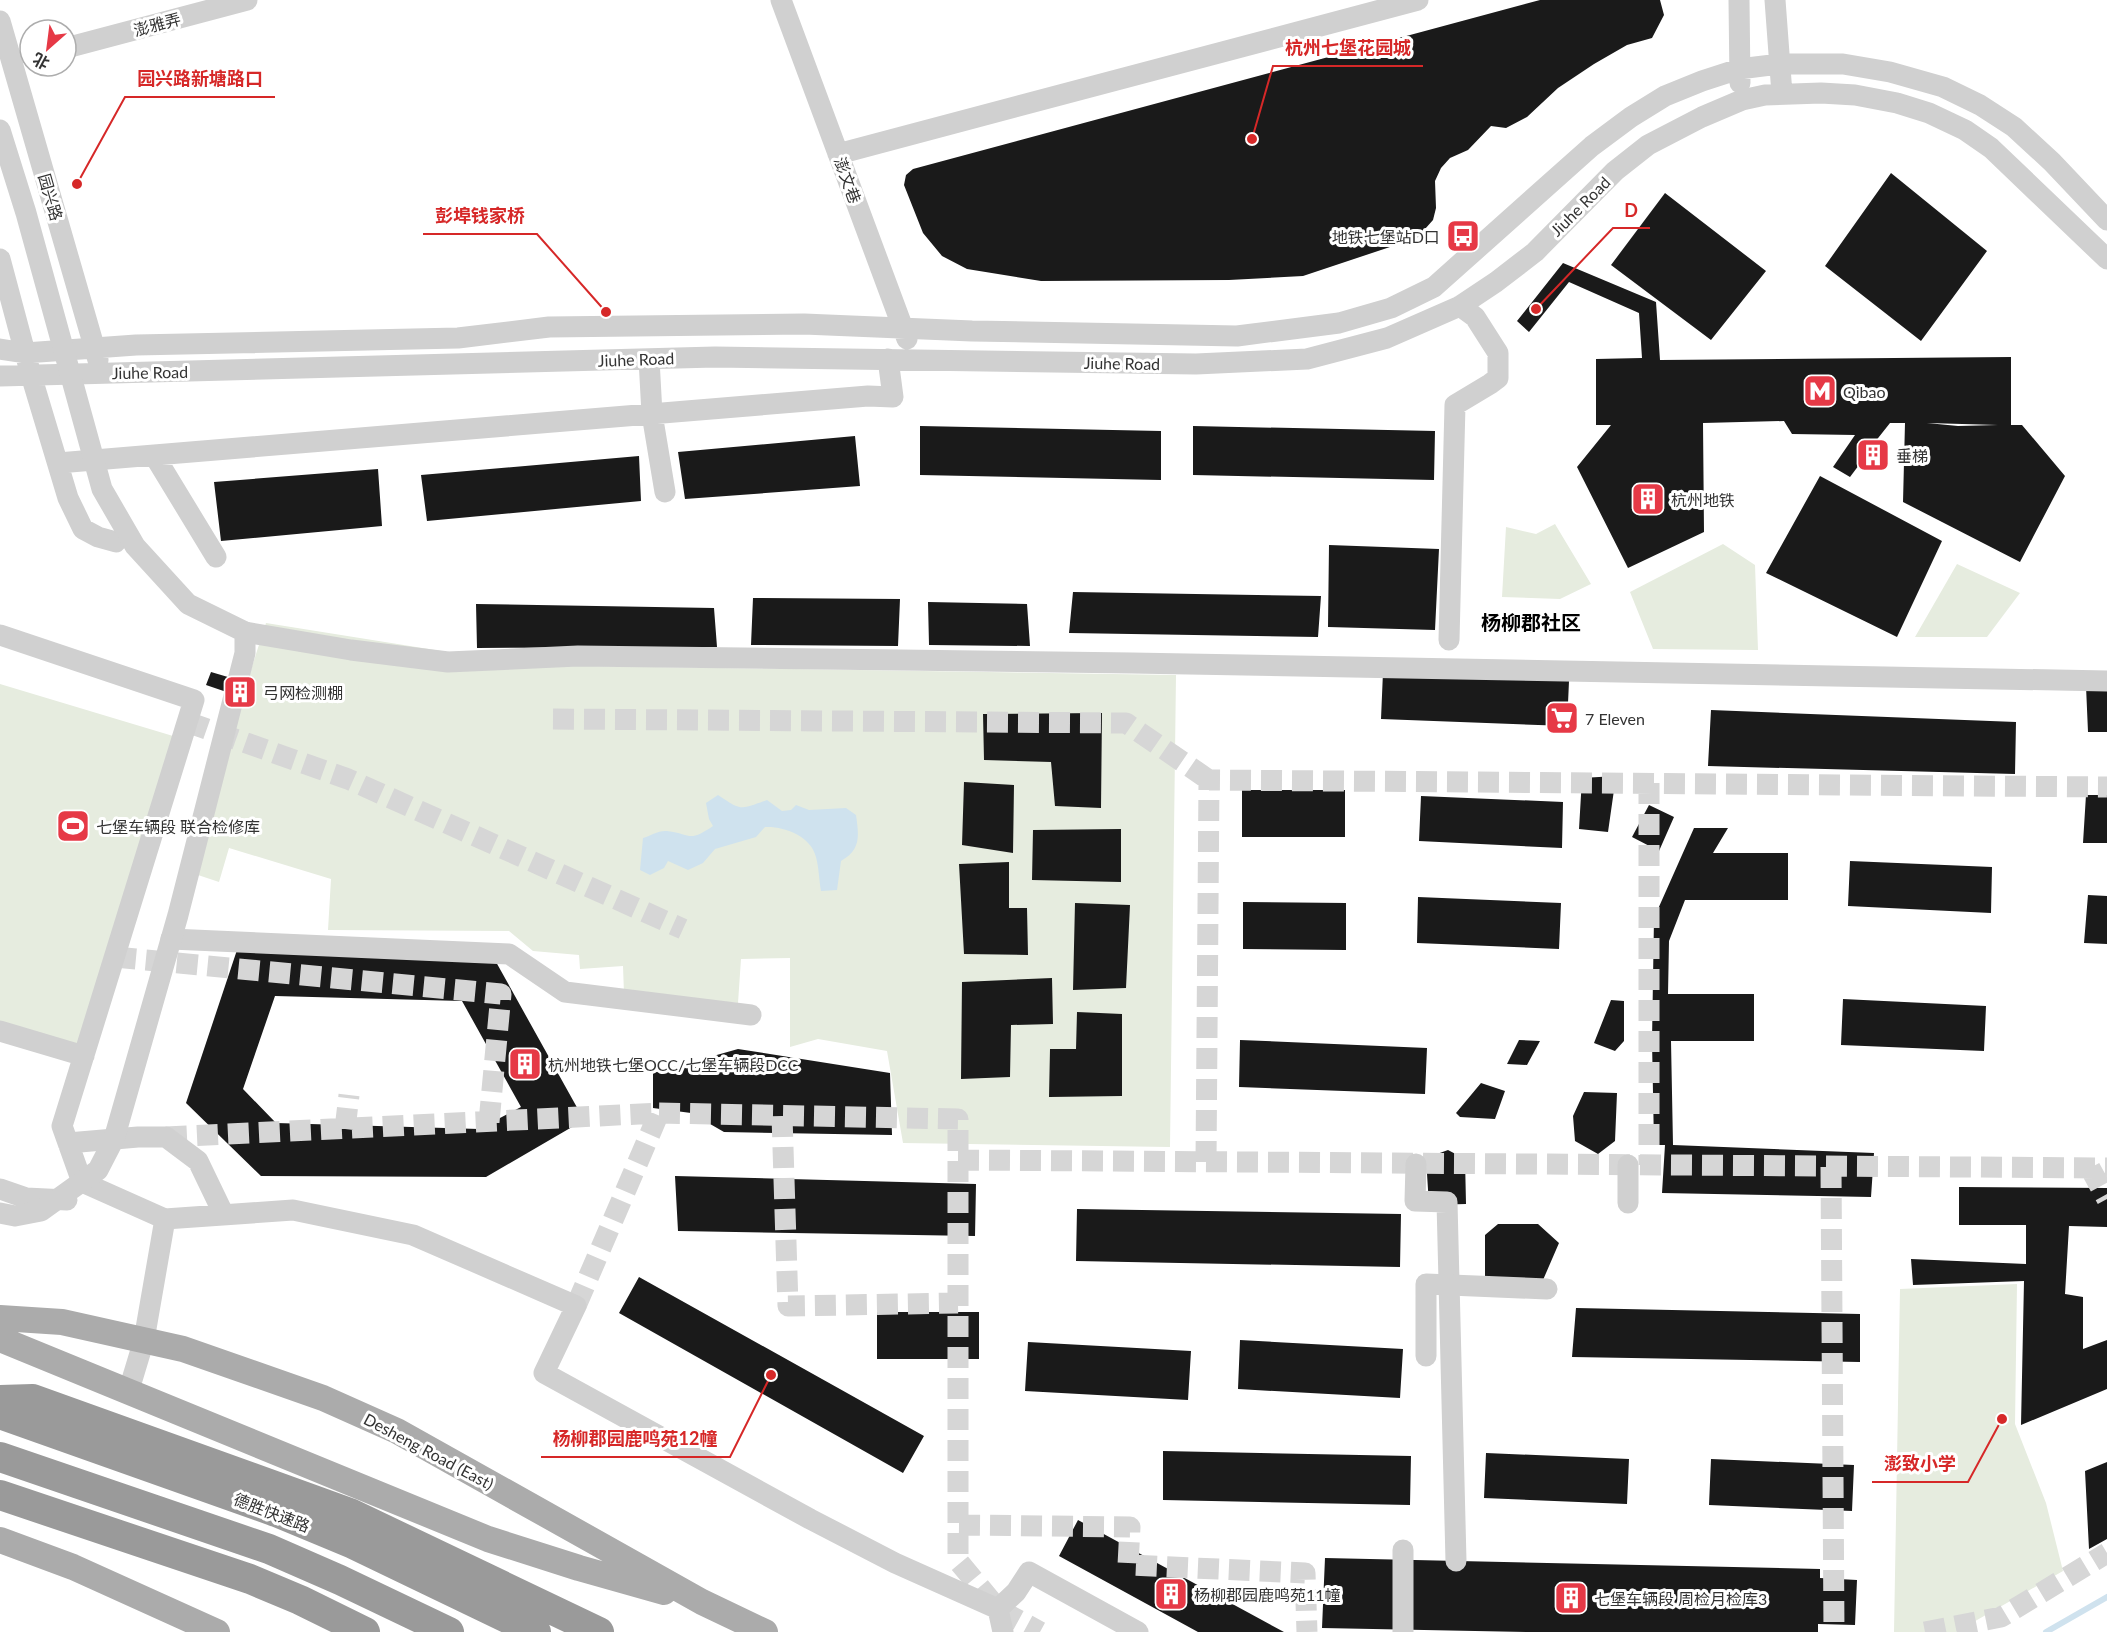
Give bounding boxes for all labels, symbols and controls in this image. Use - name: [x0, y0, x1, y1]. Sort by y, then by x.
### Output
- street label: 澎雅弄: [131, 9, 183, 39]
- north arrow: [18, 18, 78, 78]
- callout: 杭州七堡花园城: [1273, 30, 1423, 66]
- text: 杭州七堡花园城: [1285, 36, 1411, 58]
- text: 北: [29, 50, 52, 74]
- callout: 园兴路新塘路口: [125, 61, 275, 97]
- text: 园兴路新塘路口: [137, 67, 263, 89]
- street label: 澎文巷: [831, 154, 865, 206]
- street label: 园兴路: [35, 171, 67, 223]
- street label: Jiuhe Road: [1546, 172, 1614, 240]
- callout: D: [1613, 192, 1650, 228]
- callout: 彭埠钱家桥: [423, 198, 537, 234]
- text: D: [1624, 199, 1638, 221]
- text: 彭埠钱家桥: [435, 204, 525, 226]
- bus stop icon: 地铁七堡站D口: [1445, 218, 1481, 254]
- place label: 地铁七堡站D口: [1332, 227, 1440, 246]
- street label: Jiuhe Road: [598, 348, 674, 370]
- street label: Jiuhe Road: [1084, 353, 1160, 373]
- street label: Jiuhe Road: [112, 362, 188, 382]
- metro station icon: Qibao: [1802, 373, 1838, 409]
- place label: Qibao: [1843, 382, 1885, 401]
- building icon: 垂梯: [1855, 437, 1891, 473]
- place label: 垂梯: [1896, 446, 1928, 465]
- building icon: 杭州地铁: [1630, 481, 1666, 517]
- place label: 杭州地铁: [1671, 490, 1735, 509]
- district label: 杨柳郡社区: [1481, 610, 1581, 634]
- building icon: 弓网检测棚: [222, 674, 258, 710]
- place label: 弓网检测棚: [263, 683, 343, 702]
- supermarket icon: 7 Eleven: [1544, 700, 1580, 736]
- place label: 7 Eleven: [1585, 709, 1645, 728]
- sports icon: 七堡车辆段 联合检修库: [55, 808, 91, 844]
- place label: 七堡车辆段 联合检修库: [96, 817, 260, 836]
- building icon: 杭州地铁七堡OCC/七堡车辆段DCC: [507, 1046, 543, 1082]
- place label: 杭州地铁七堡OCC/七堡车辆段DCC: [548, 1055, 799, 1074]
- street label: Desheng Road (East): [361, 1409, 497, 1493]
- callout: 杨柳郡园鹿鸣苑12幢: [541, 1421, 730, 1457]
- text: 杨柳郡园鹿鸣苑12幢: [553, 1427, 717, 1449]
- callout: 澎致小学: [1872, 1446, 1968, 1482]
- text: 澎致小学: [1884, 1452, 1956, 1474]
- street label: 德胜快速路: [231, 1489, 313, 1535]
- building icon: 杨柳郡园鹿鸣苑11幢: [1153, 1576, 1189, 1612]
- building icon: 七堡车辆段 周检月检库3: [1553, 1580, 1589, 1616]
- place label: 杨柳郡园鹿鸣苑11幢: [1194, 1585, 1341, 1604]
- place label: 七堡车辆段 周检月检库3: [1594, 1589, 1767, 1608]

